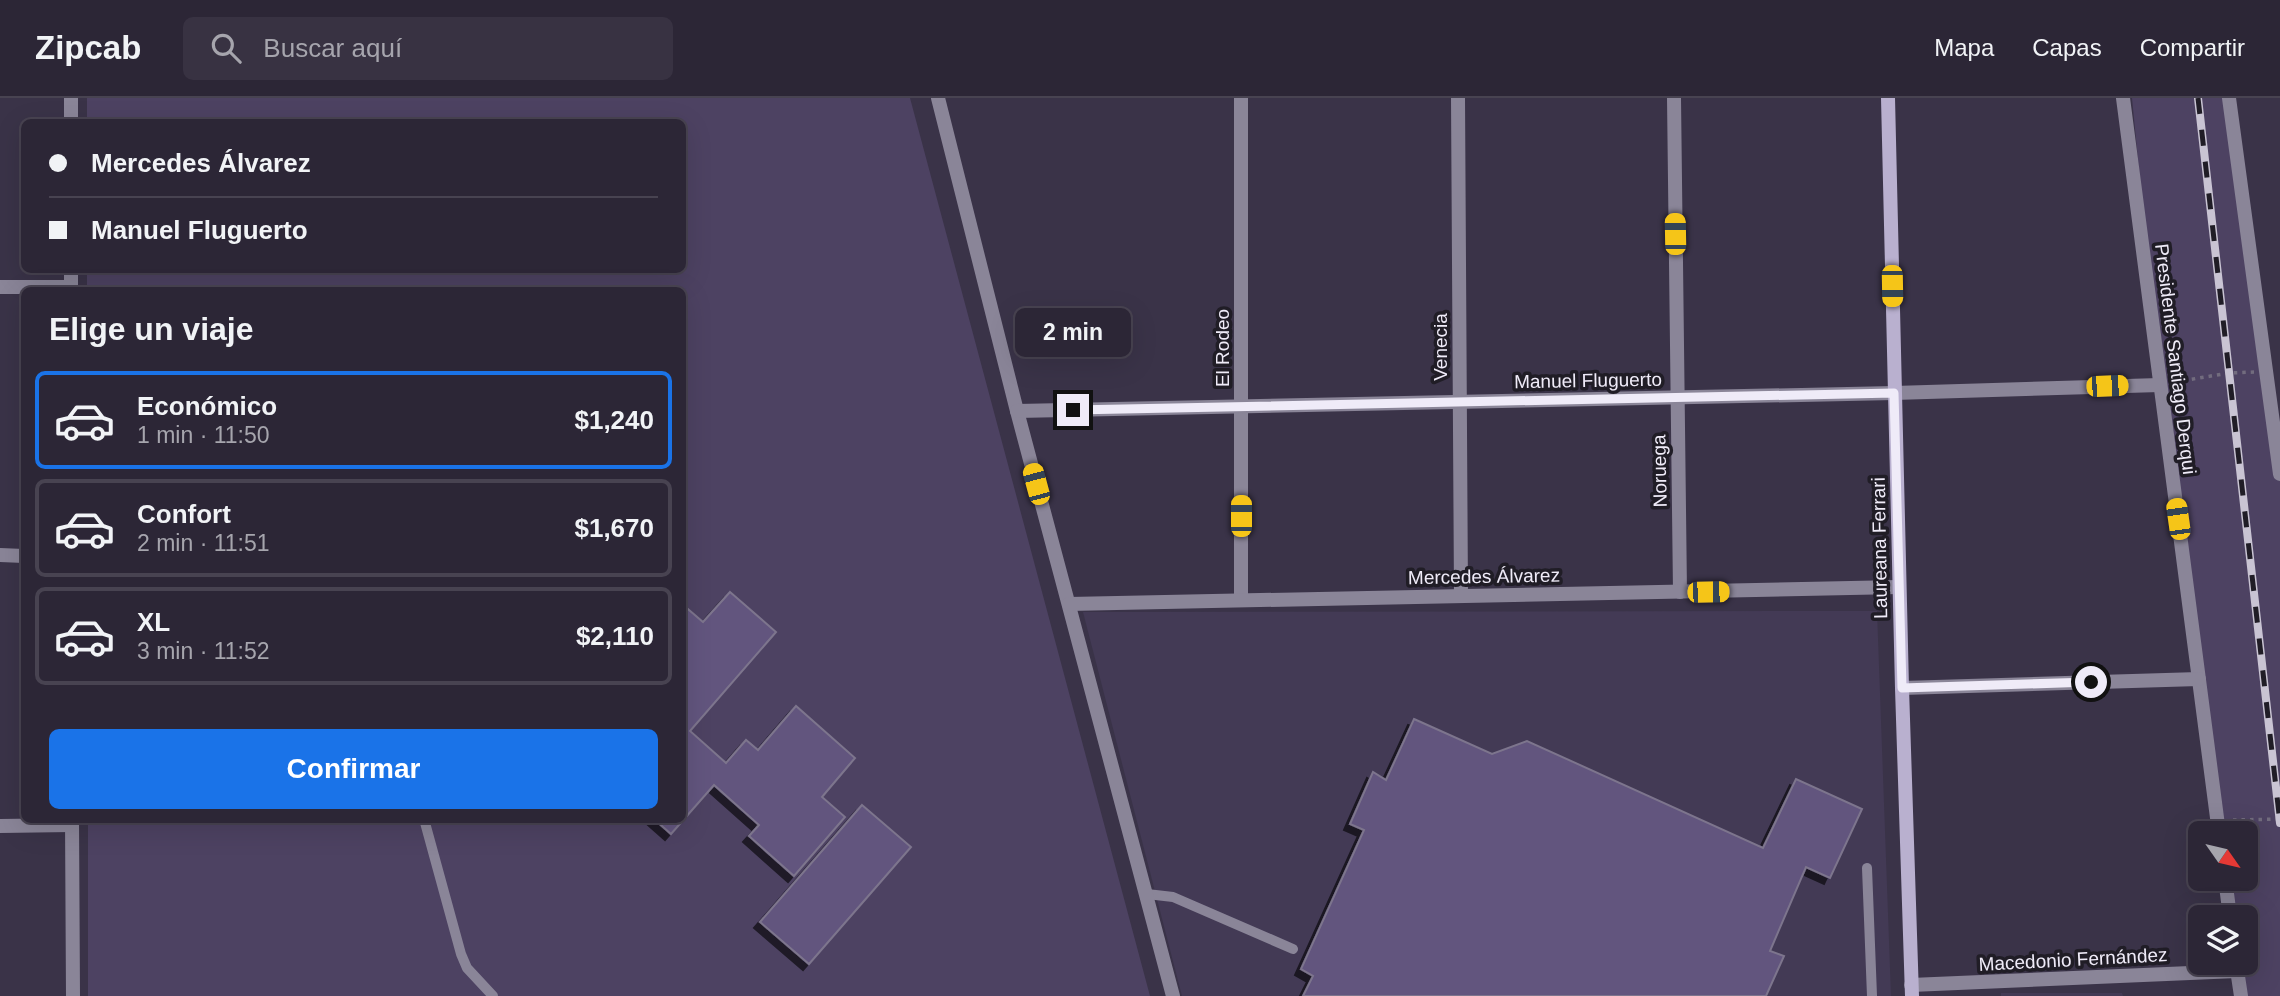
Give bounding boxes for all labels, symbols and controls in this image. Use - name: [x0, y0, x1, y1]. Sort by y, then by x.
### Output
- search box: [183, 17, 673, 80]
- text: Zipcab: [35, 29, 141, 66]
- icon: search: [207, 29, 245, 67]
- text: Buscar aquí: [263, 33, 402, 63]
- text: Mapa: [1934, 34, 1994, 61]
- text: Capas: [2032, 34, 2102, 61]
- text: Compartir: [2140, 34, 2245, 61]
- text: Mercedes Álvarez: [91, 148, 311, 178]
- car: [1665, 213, 1686, 255]
- text: Manuel Fluguerto: [91, 215, 308, 245]
- street label: Presidente Santiago Derqui: [2151, 242, 2200, 476]
- car: [1882, 265, 1903, 307]
- callout: 2 min: [1015, 308, 1131, 358]
- street label: El Rodeo: [1212, 309, 1233, 387]
- text: Elige un viaje: [49, 311, 254, 347]
- street label: Venecia: [1430, 313, 1451, 381]
- text: 2 min: [1043, 319, 1103, 345]
- street label: Manuel Fluguerto: [1514, 369, 1662, 392]
- car: [2086, 375, 2129, 397]
- icon: car: [53, 389, 116, 452]
- text: Económico: [137, 391, 277, 421]
- route end: [1057, 394, 1089, 426]
- text: $1,240: [574, 405, 654, 435]
- text: 1 min · 11:50: [137, 422, 270, 448]
- street label: Noruega: [1648, 434, 1671, 508]
- car: [1021, 461, 1052, 507]
- street label: Laureana Ferrari: [1868, 477, 1891, 619]
- car: [1231, 495, 1252, 537]
- icon: car: [53, 497, 116, 560]
- car: [2165, 497, 2192, 541]
- text: Confort: [137, 499, 231, 529]
- text: $1,670: [574, 513, 654, 543]
- text: 2 min · 11:51: [137, 530, 270, 556]
- street label: Mercedes Álvarez: [1408, 565, 1560, 588]
- car: [1687, 581, 1730, 603]
- icon: car: [53, 605, 116, 668]
- text: XL: [137, 607, 170, 637]
- text: $2,110: [576, 621, 654, 651]
- text: 3 min · 11:52: [137, 638, 270, 664]
- route start: [2075, 666, 2107, 698]
- button: Confirmar: [49, 729, 658, 809]
- north arrow: [2188, 821, 2258, 891]
- map controls: [2188, 821, 2258, 975]
- button: layers: [2188, 905, 2258, 975]
- street label: Macedonio Fernández: [1978, 944, 2168, 975]

